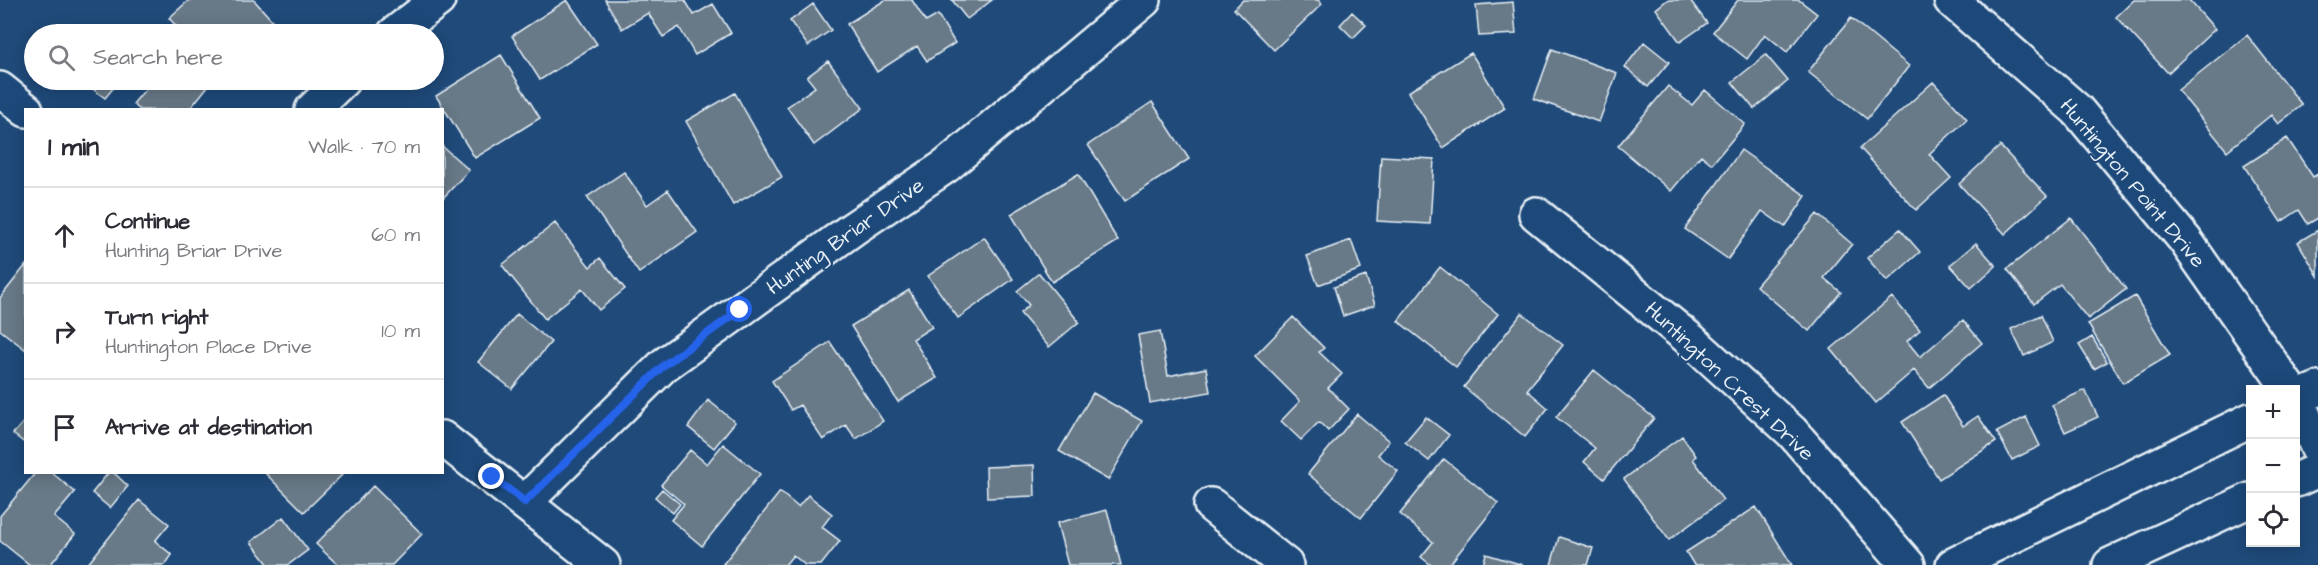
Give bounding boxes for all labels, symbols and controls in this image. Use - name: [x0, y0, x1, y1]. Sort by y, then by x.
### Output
- search box: [24, 24, 444, 90]
- icon: search: [45, 41, 78, 74]
- text: Search here: [93, 42, 223, 73]
- street label: Huntington Point Drive: [2052, 93, 2212, 275]
- text: 1 min: [48, 129, 99, 165]
- text: Walk · 70 m: [308, 133, 420, 161]
- street label: Hunting Briar Drive: [761, 171, 931, 303]
- text: Continue: [105, 206, 190, 237]
- icon: ahead: [48, 219, 81, 252]
- text: 60 m: [371, 221, 420, 249]
- text: Hunting Briar Drive: [105, 237, 282, 265]
- street label: Huntington Crest Drive: [1637, 295, 1821, 469]
- route start: [726, 296, 752, 322]
- text: Turn right: [105, 302, 208, 333]
- icon: right: [48, 315, 81, 348]
- text: 10 m: [381, 317, 420, 345]
- text: Huntington Place Drive: [105, 333, 312, 361]
- map controls: [2246, 385, 2300, 547]
- button: +: [2246, 385, 2300, 439]
- icon: arrive: [48, 411, 81, 444]
- text: Arrive at destination: [105, 412, 312, 443]
- button: −: [2246, 439, 2300, 493]
- route end: [478, 463, 504, 489]
- button: locate: [2246, 493, 2300, 547]

